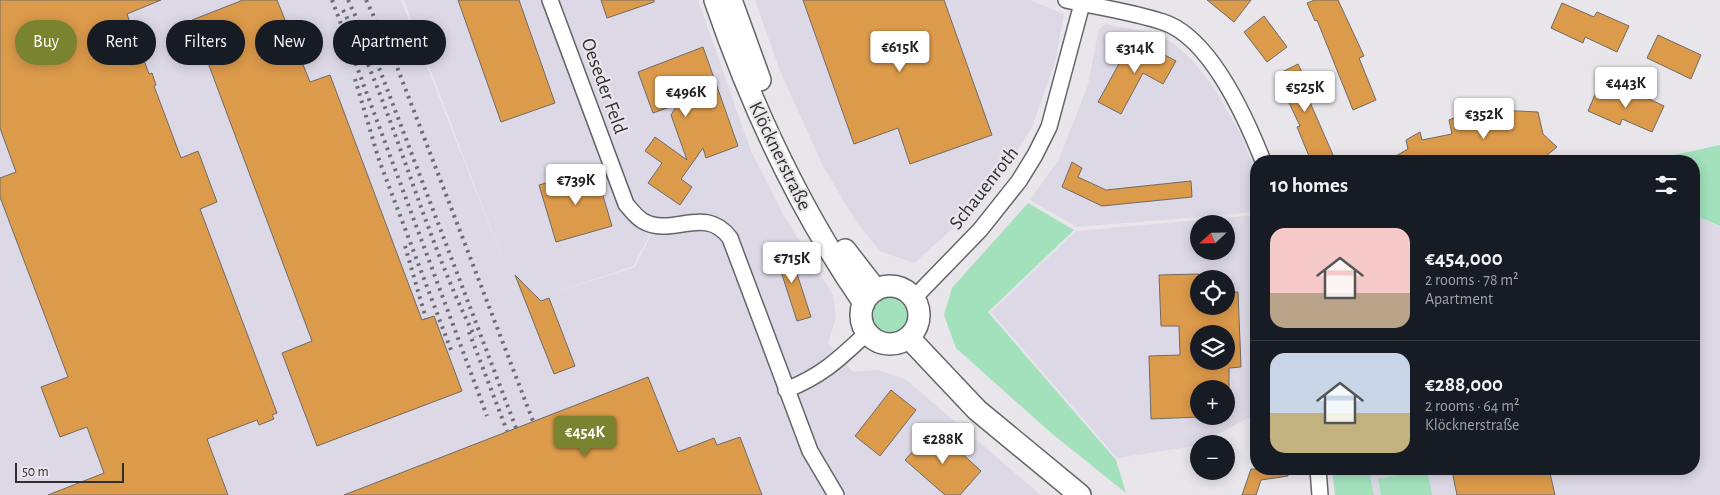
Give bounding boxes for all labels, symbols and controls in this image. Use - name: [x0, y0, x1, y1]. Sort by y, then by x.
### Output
- chip: Buy: [15, 20, 77, 65]
- chip: Rent: [87, 20, 156, 65]
- chip: Filters: [166, 20, 245, 65]
- chip: New: [255, 20, 323, 65]
- chip: Apartment: [333, 20, 446, 65]
- pin: €615K: [865, 30, 935, 73]
- pin: €314K: [1100, 32, 1170, 74]
- street label: Oeseder Feld: [577, 35, 631, 137]
- text: €615K: [881, 39, 919, 55]
- text: €314K: [1116, 40, 1154, 56]
- pin: €443K: [1591, 66, 1661, 109]
- pin: €525K: [1270, 70, 1340, 113]
- text: €443K: [1606, 75, 1646, 91]
- pin: €496K: [651, 76, 721, 118]
- text: €525K: [1286, 79, 1324, 95]
- text: €496K: [666, 84, 706, 100]
- pin: €352K: [1449, 98, 1519, 140]
- street label: Klöcknerstraße: [745, 99, 815, 213]
- text: €352K: [1465, 106, 1503, 122]
- street label: Schauenroth: [946, 143, 1022, 233]
- pin: €739K: [541, 164, 611, 206]
- icon: filters: [1652, 171, 1680, 199]
- text: €739K: [557, 172, 595, 188]
- text: 10 homes: [1270, 175, 1348, 196]
- north arrow: [1190, 215, 1235, 260]
- map controls: [1190, 215, 1235, 480]
- pin: €715K: [757, 242, 827, 284]
- icon: home: [1310, 248, 1370, 308]
- text: €454,000: [1425, 248, 1503, 269]
- text: €715K: [774, 250, 810, 266]
- button: locate: [1190, 270, 1235, 315]
- text: 2 rooms · 78 m²: [1425, 272, 1519, 288]
- text: Apartment: [1425, 291, 1493, 307]
- button: layers: [1190, 325, 1235, 370]
- icon: home: [1310, 373, 1370, 433]
- text: €288,000: [1425, 374, 1503, 395]
- button: +: [1190, 380, 1235, 425]
- text: 2 rooms · 64 m²: [1425, 398, 1520, 414]
- pin: €454K: [550, 416, 620, 458]
- text: Klöcknerstraße: [1425, 417, 1519, 433]
- pin: €288K: [908, 422, 978, 465]
- text: €454K: [565, 424, 605, 440]
- text: €288K: [923, 431, 963, 447]
- button: −: [1190, 435, 1235, 480]
- scale bar: [15, 460, 124, 483]
- text: 50 m: [22, 465, 49, 479]

